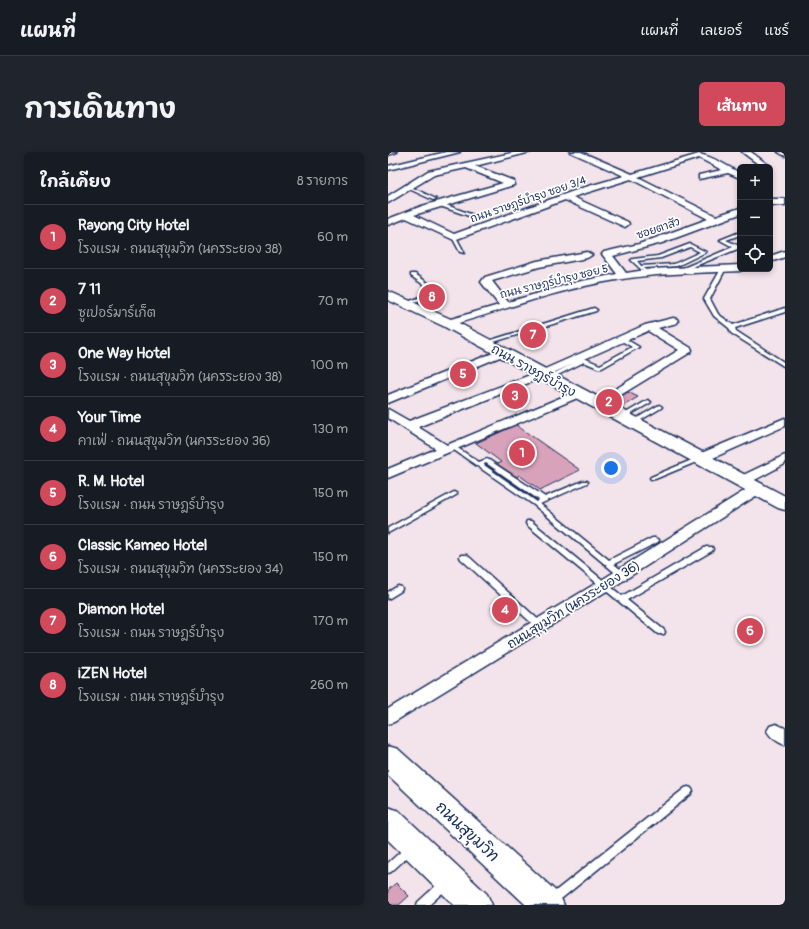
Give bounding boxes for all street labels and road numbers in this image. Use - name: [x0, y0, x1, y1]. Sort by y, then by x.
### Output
- street label: ถนน ราษฎร์บำรุง ซอย 3/4: [468, 171, 589, 227]
- street label: ซอยตาสัว: [635, 214, 682, 242]
- street label: ถนน ราษฎร์บำรุง ซอย 5: [498, 260, 610, 303]
- street label: ถนน ราษฎร์บำรุง: [488, 339, 580, 402]
- street label: ถนนสุขุมวิท (นครระยอง 36): [504, 557, 644, 653]
- street label: ถนนสุขุมวิท: [430, 796, 504, 868]

